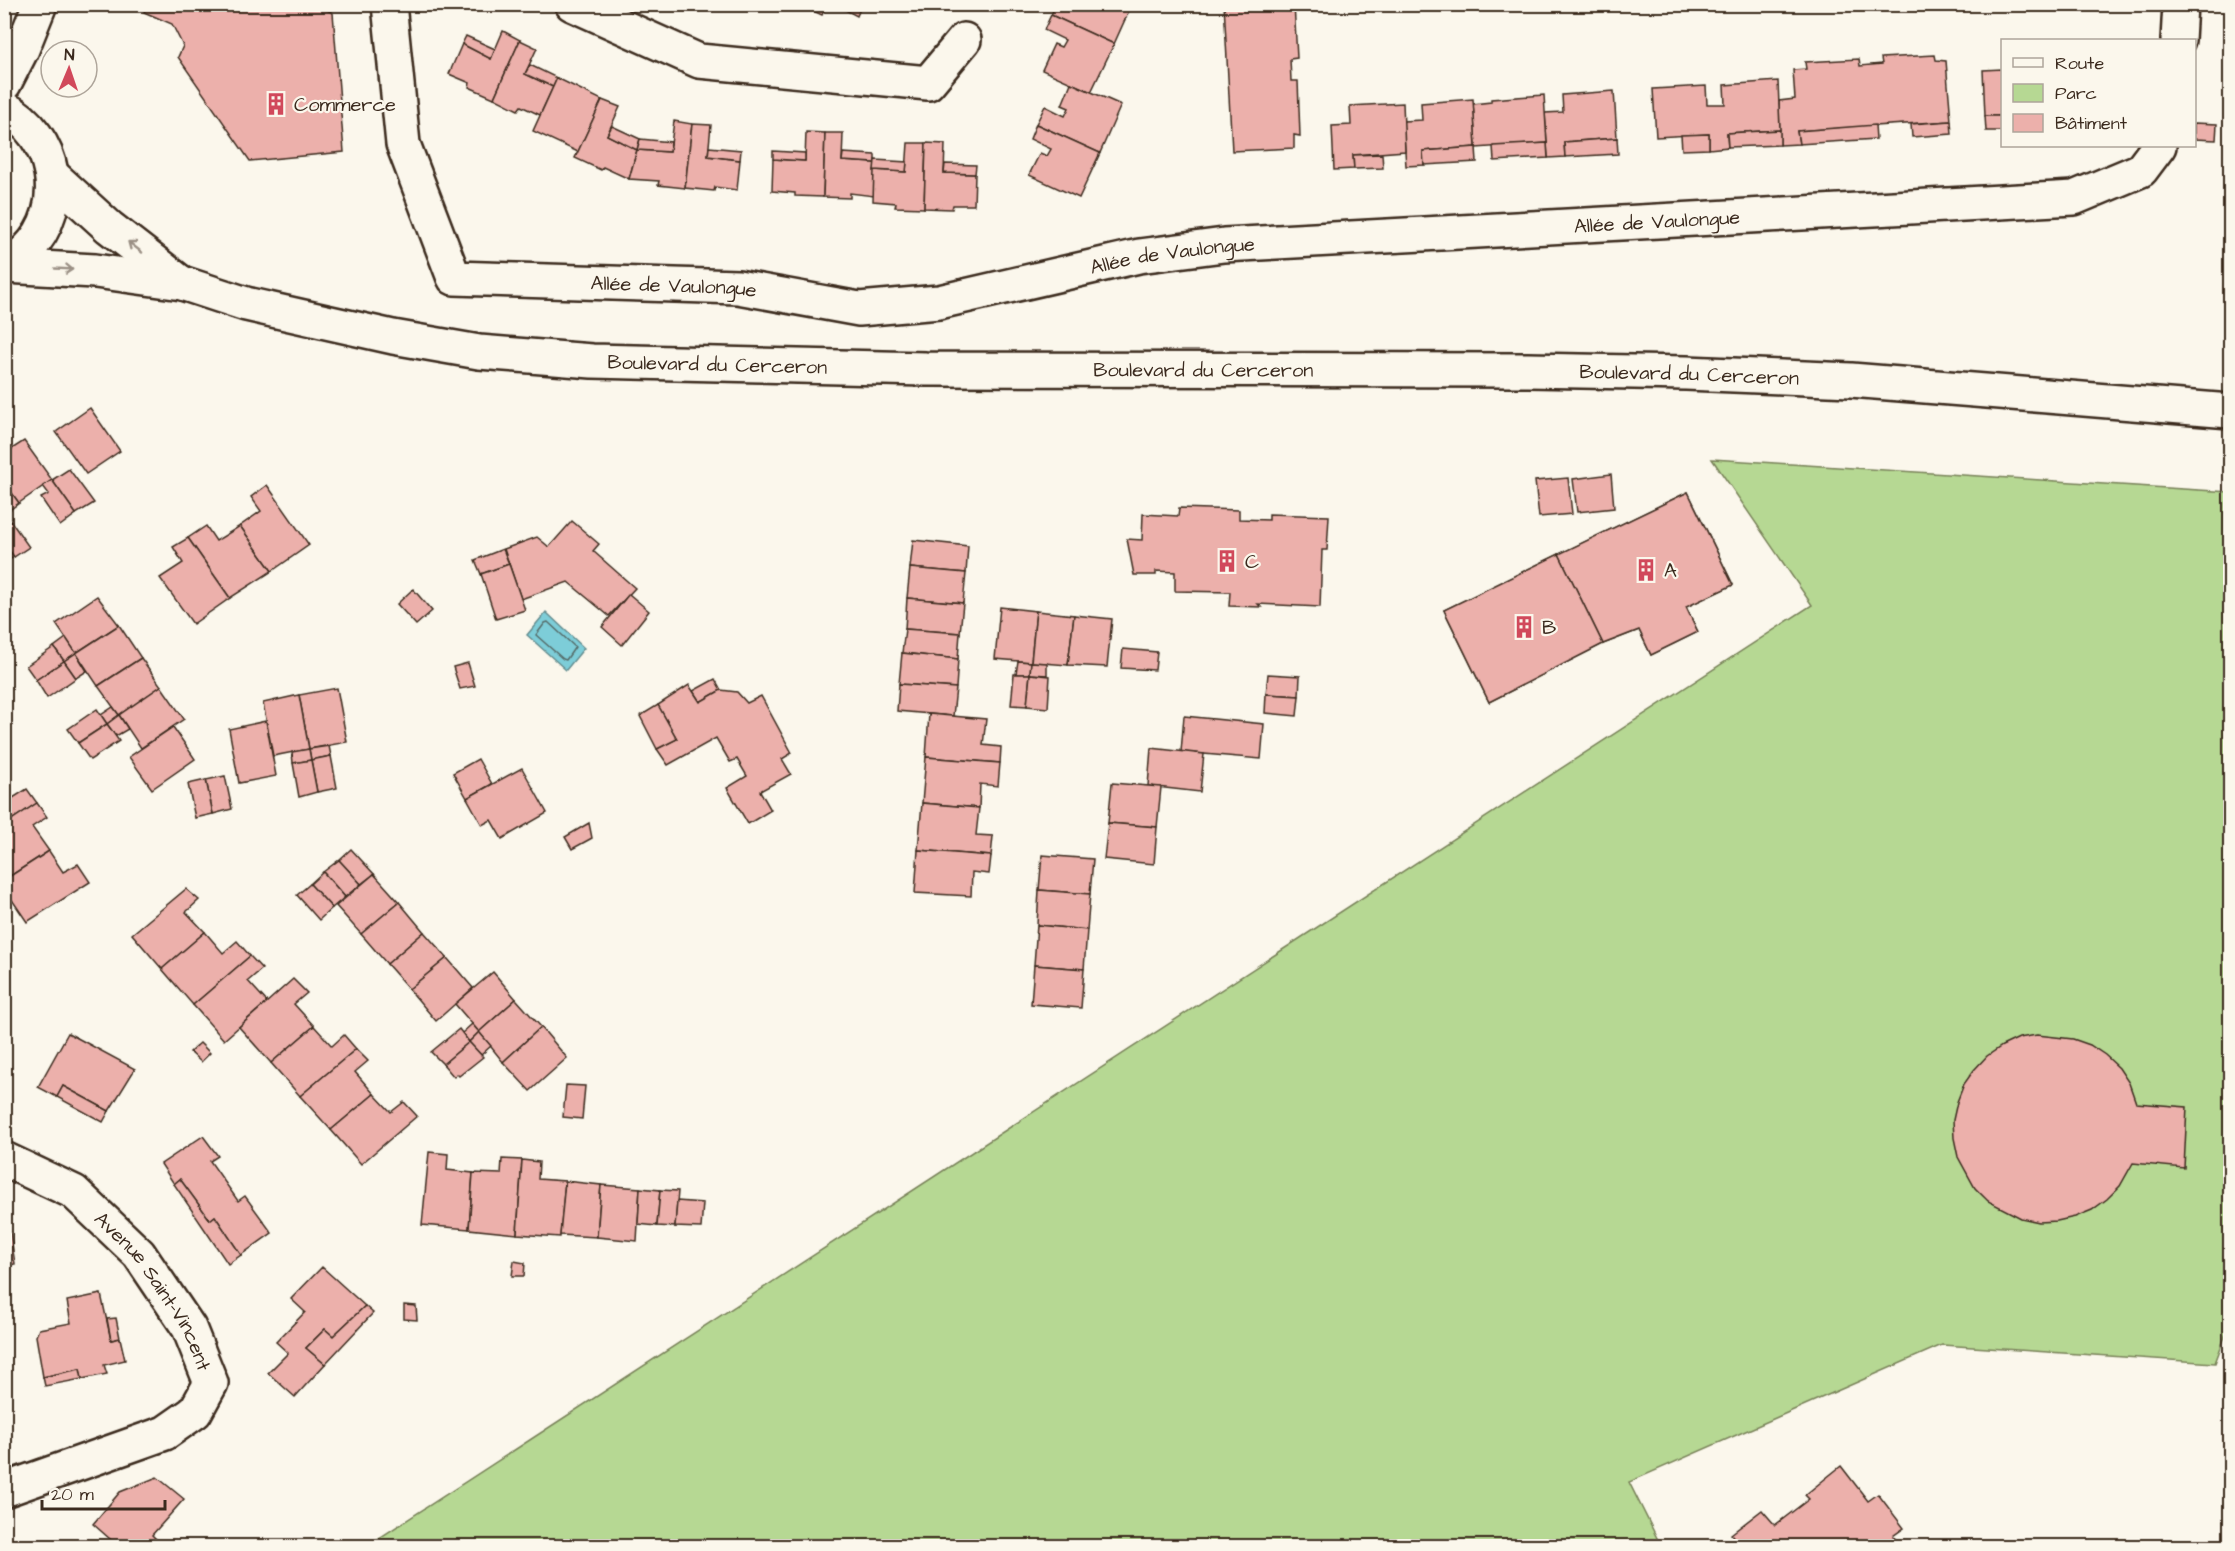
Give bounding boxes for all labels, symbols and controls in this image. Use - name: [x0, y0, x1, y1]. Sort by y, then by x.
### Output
- north arrow: [39, 39, 99, 99]
- legend: [2001, 39, 2196, 147]
- text: N: [64, 44, 75, 66]
- text: Route: [2055, 51, 2104, 76]
- text: Parc: [2055, 81, 2097, 106]
- building icon: Commerce: [263, 91, 289, 117]
- place label: Commerce: [294, 91, 396, 119]
- text: Bâtiment: [2055, 111, 2128, 136]
- street label: Allée de Vaulongue: [1573, 203, 1741, 241]
- street label: Allée de Vaulongue: [1087, 230, 1256, 282]
- one-way arrow: [128, 241, 144, 254]
- one-way arrow: [53, 264, 73, 275]
- street label: Allée de Vaulongue: [590, 269, 759, 305]
- street label: Boulevard du Cerceron: [607, 348, 827, 382]
- street label: Boulevard du Cerceron: [1093, 356, 1313, 385]
- street label: Boulevard du Cerceron: [1579, 358, 1800, 393]
- building icon: C: [1214, 548, 1240, 574]
- place label: C: [1245, 548, 1259, 576]
- building icon: A: [1633, 557, 1659, 583]
- place label: A: [1664, 557, 1677, 585]
- building icon: B: [1511, 614, 1537, 640]
- place label: B: [1542, 614, 1556, 642]
- street label: Avenue Saint-Vincent: [88, 1206, 218, 1375]
- scale bar: [42, 1473, 165, 1511]
- text: 20 m: [51, 1482, 94, 1507]

